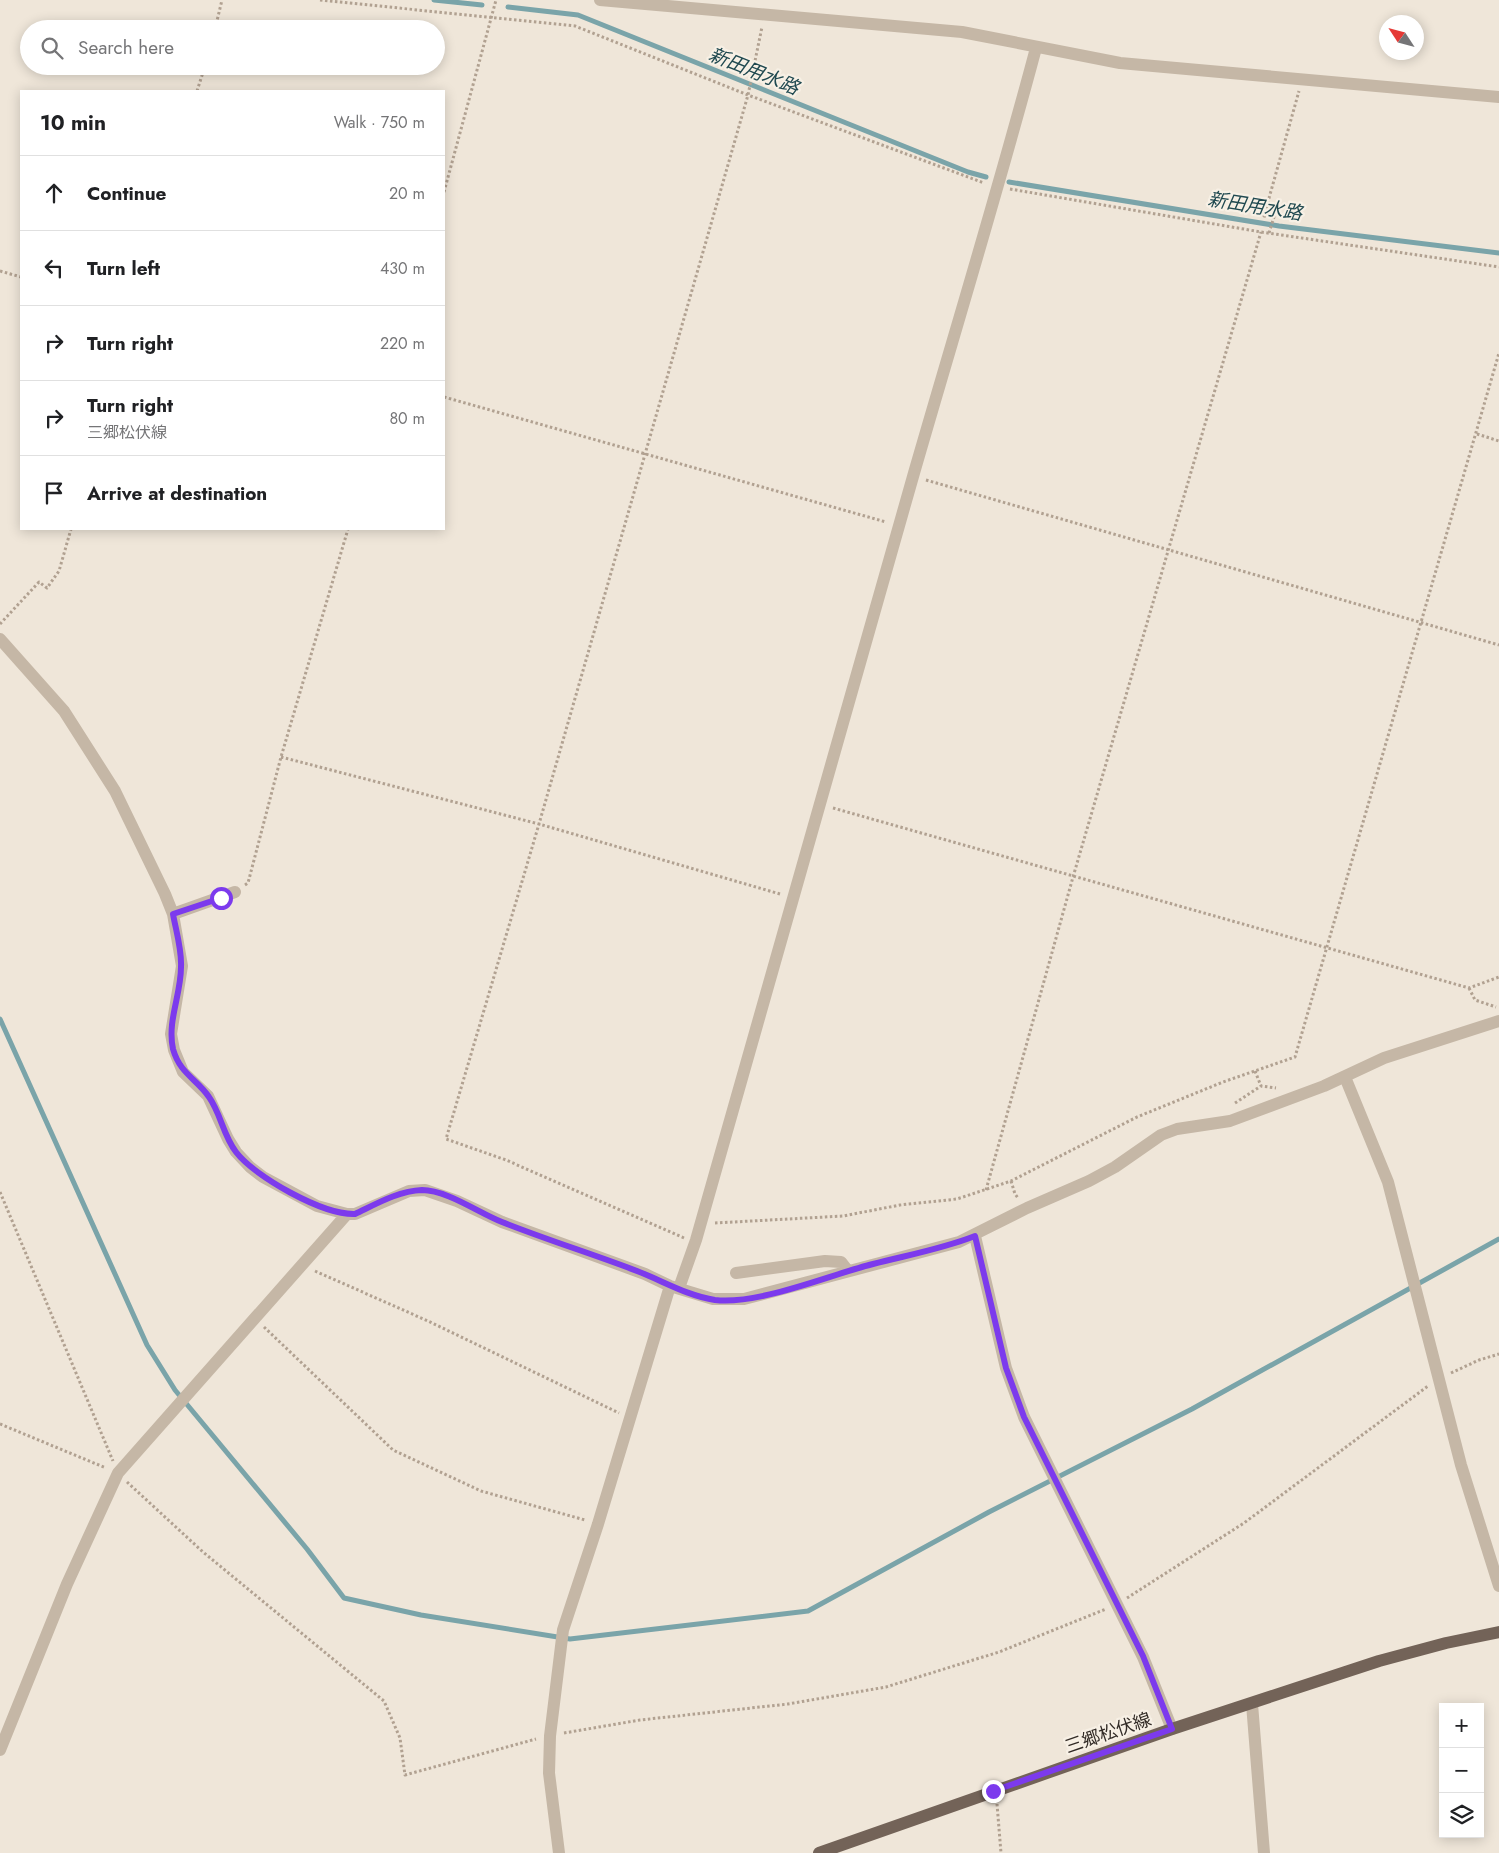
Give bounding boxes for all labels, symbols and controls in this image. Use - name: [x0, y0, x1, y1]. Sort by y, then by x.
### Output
- north arrow: [1379, 15, 1424, 60]
- search box: [20, 20, 445, 75]
- icon: search: [38, 34, 66, 62]
- text: Search here: [78, 34, 174, 61]
- water label: 新田用水路: [705, 41, 805, 102]
- text: 10 min: [40, 108, 106, 138]
- text: Walk · 750 m: [334, 111, 425, 134]
- icon: ahead: [40, 179, 68, 207]
- text: Continue: [87, 180, 166, 207]
- text: 20 m: [389, 182, 425, 205]
- water label: 新田用水路: [1206, 185, 1306, 227]
- icon: left: [40, 254, 68, 282]
- text: Turn left: [87, 255, 160, 282]
- text: 430 m: [380, 257, 425, 280]
- icon: right: [40, 329, 68, 357]
- text: Turn right: [87, 330, 173, 357]
- text: 220 m: [380, 332, 425, 355]
- text: Turn right: [87, 392, 173, 419]
- icon: right: [40, 404, 68, 432]
- text: 80 m: [389, 407, 425, 430]
- text: 三郷松伏線: [87, 421, 167, 444]
- icon: arrive: [40, 479, 68, 507]
- text: Arrive at destination: [87, 480, 267, 507]
- route start: [210, 887, 233, 910]
- map controls: [1439, 1703, 1484, 1838]
- button: +: [1439, 1703, 1484, 1748]
- street label: 三郷松伏線: [1061, 1706, 1155, 1760]
- button: −: [1439, 1748, 1484, 1793]
- route end: [982, 1780, 1005, 1803]
- button: layers: [1439, 1793, 1484, 1838]

